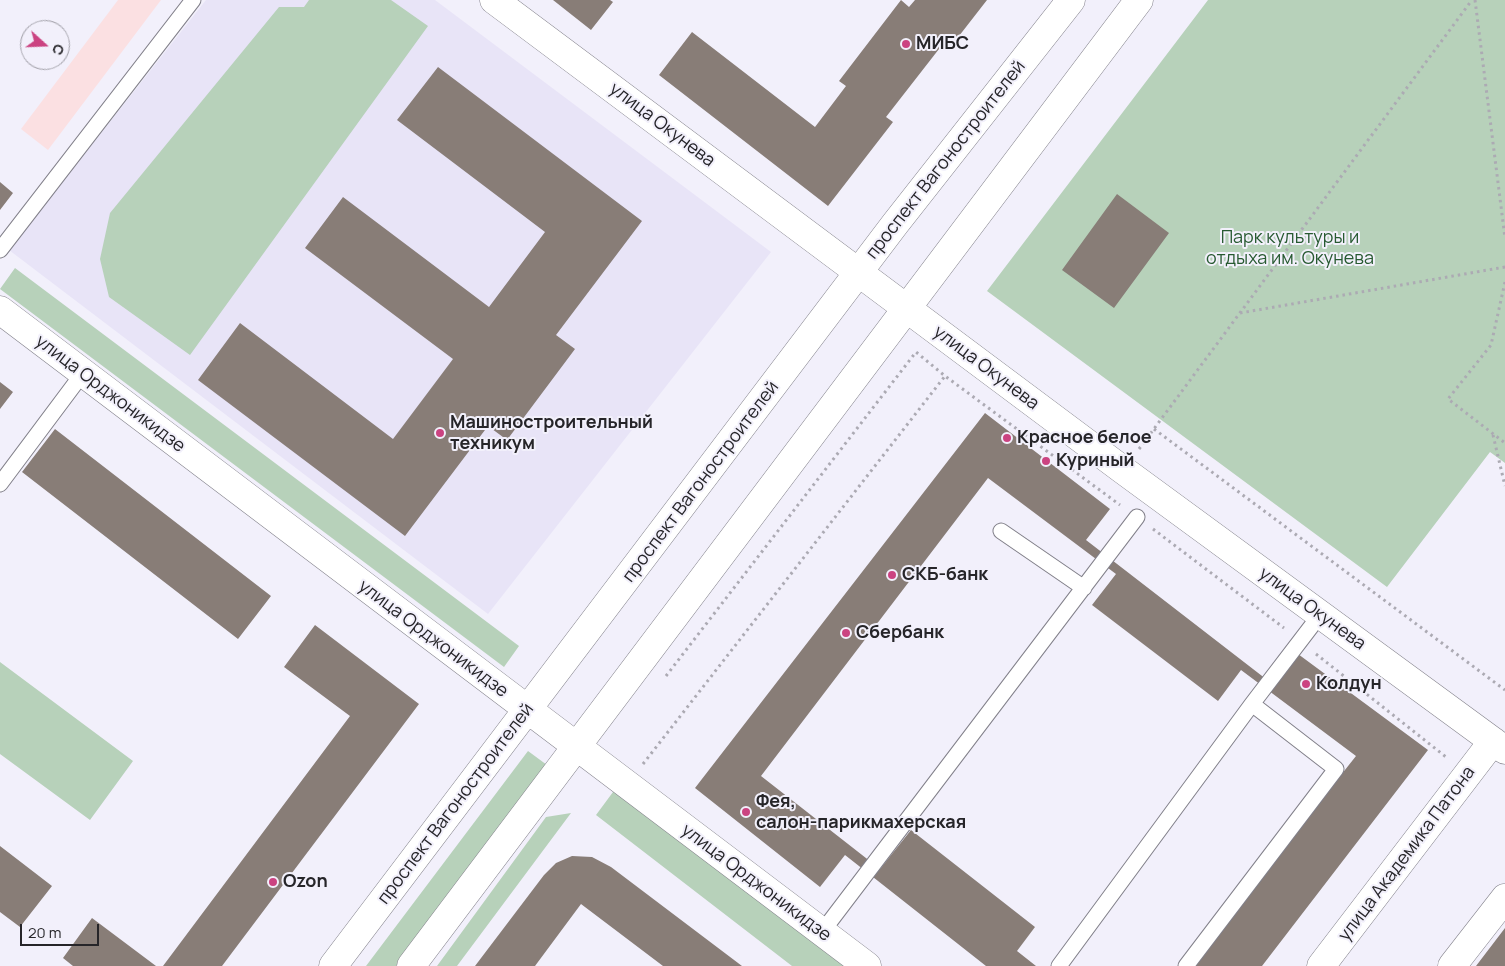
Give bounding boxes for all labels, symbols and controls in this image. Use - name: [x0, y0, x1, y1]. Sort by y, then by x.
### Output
- north arrow: [20, 20, 70, 70]
- place label: МИБС: [916, 33, 969, 55]
- marker: МИБС: [900, 38, 912, 50]
- text: С: [48, 42, 69, 58]
- street label: проспект Вагоностроителей: [862, 56, 1030, 264]
- street label: улица Окунева: [605, 78, 719, 172]
- park label: Парк культуры и отдыха им. Окунева: [1206, 227, 1374, 270]
- street label: улица Окунева: [929, 321, 1043, 415]
- street label: улица Орджоникидзе: [31, 331, 189, 457]
- street label: проспект Вагоностроителей: [618, 377, 784, 587]
- place label: Машиностроительный техникум: [450, 412, 653, 454]
- marker: Машиностроительный техникум: [434, 427, 446, 439]
- place label: Красное белое: [1017, 427, 1152, 449]
- marker: Красное белое: [1001, 432, 1013, 444]
- place label: Куриный: [1056, 450, 1134, 472]
- marker: Куриный: [1040, 455, 1052, 467]
- street label: улица Окунева: [1254, 563, 1370, 655]
- place label: СКБ-банк: [902, 564, 988, 586]
- marker: СКБ-банк: [886, 569, 898, 581]
- street label: улица Орджоникидзе: [354, 576, 512, 702]
- place label: Сбербанк: [856, 622, 944, 644]
- marker: Сбербанк: [840, 627, 852, 639]
- place label: Колдун: [1316, 673, 1382, 695]
- marker: Колдун: [1300, 678, 1312, 690]
- street label: проспект Вагоностроителей: [373, 699, 539, 909]
- street label: улица Академика Патона: [1334, 762, 1480, 946]
- place label: Фея, салон-парикмахерская: [756, 791, 966, 834]
- marker: Фея, салон-парикмахерская: [740, 806, 752, 818]
- street label: улица Орджоникидзе: [677, 820, 835, 946]
- place label: Ozon: [283, 871, 328, 893]
- marker: Ozon: [267, 876, 279, 888]
- scale bar: [22, 914, 101, 946]
- text: 20 m: [28, 922, 61, 943]

